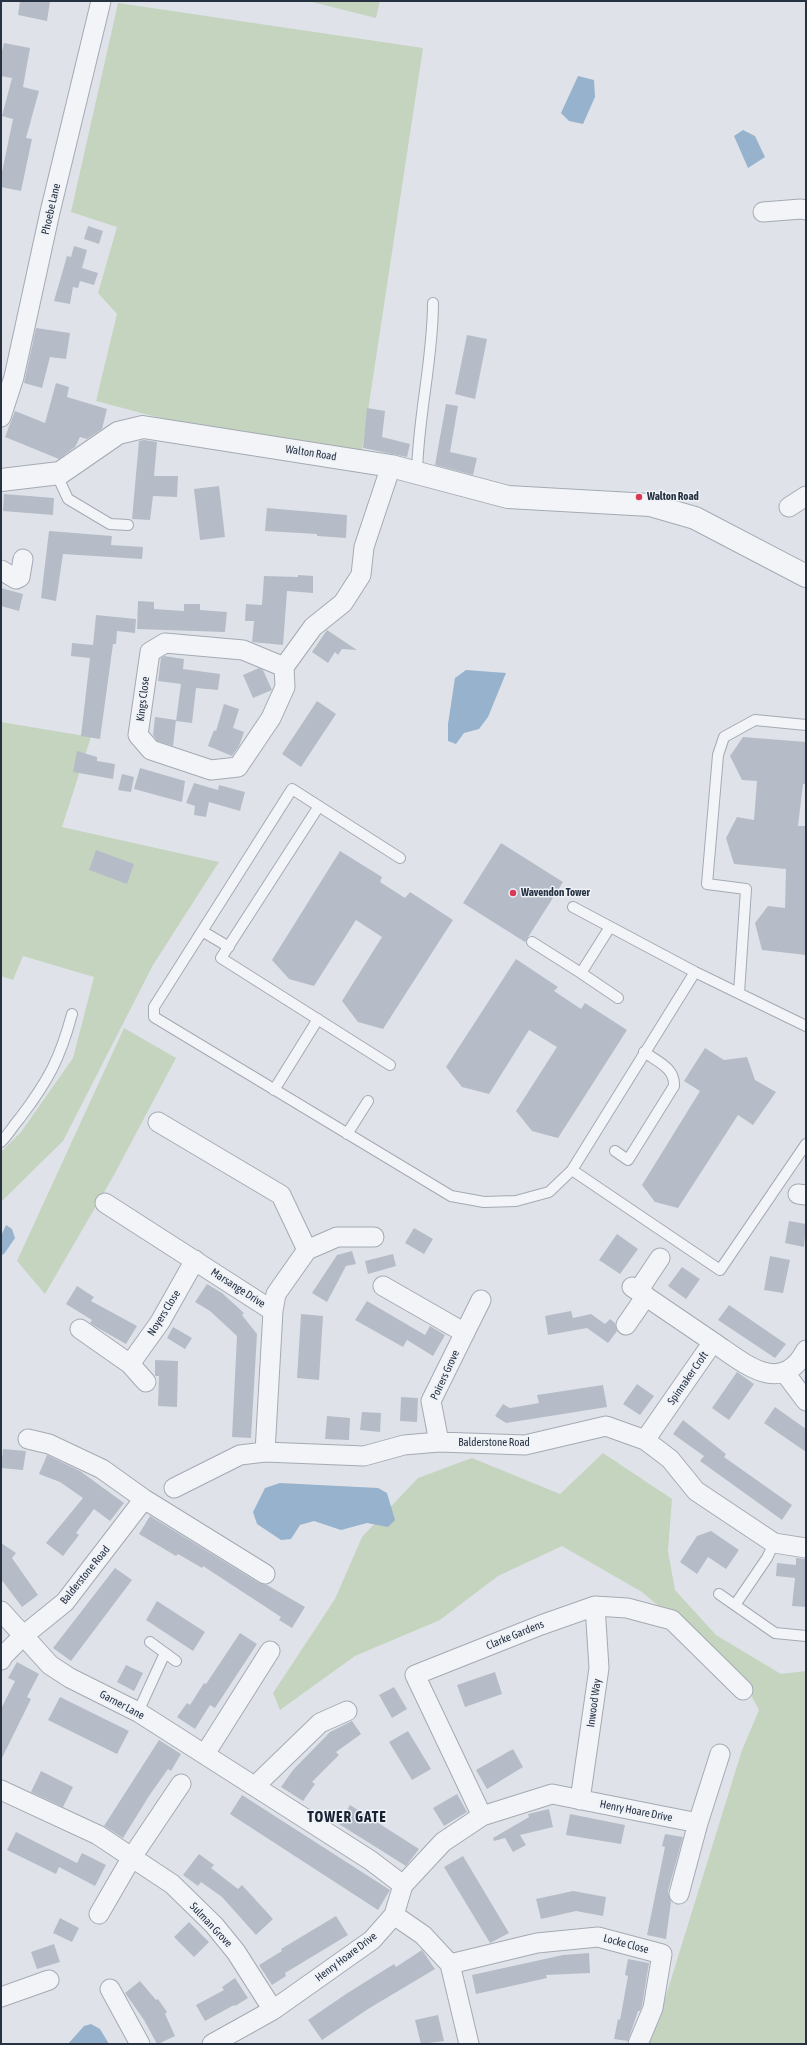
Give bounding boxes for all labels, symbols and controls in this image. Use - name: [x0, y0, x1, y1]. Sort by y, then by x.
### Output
- street label: Phoebe Lane: [39, 182, 63, 236]
- street label: Walton Road: [284, 442, 338, 464]
- place label: Walton Road: [647, 490, 699, 504]
- marker: Walton Road: [634, 492, 644, 502]
- street label: Kings Close: [134, 676, 152, 722]
- place label: Wavendon Tower: [521, 886, 590, 900]
- marker: Wavendon Tower: [508, 888, 518, 898]
- street label: Marsange Drive: [208, 1265, 268, 1311]
- street label: Noyers Close: [145, 1288, 183, 1338]
- street label: Poirers Grove: [428, 1348, 462, 1402]
- street label: Spinnaker Croft: [665, 1349, 711, 1407]
- street label: Balderstone Road: [458, 1436, 530, 1450]
- street label: Balderstone Road: [57, 1543, 113, 1607]
- street label: Clarke Gardens: [484, 1617, 546, 1653]
- street label: Inwood Way: [584, 1678, 604, 1728]
- street label: Garner Lane: [97, 1688, 147, 1722]
- street label: Henry Hoare Drive: [599, 1797, 673, 1825]
- district label: TOWER GATE: [307, 1808, 387, 1826]
- street label: Sulman Grove: [187, 1900, 235, 1950]
- street label: Henry Hoare Drive: [313, 1930, 379, 1984]
- street label: Locke Close: [602, 1932, 650, 1956]

